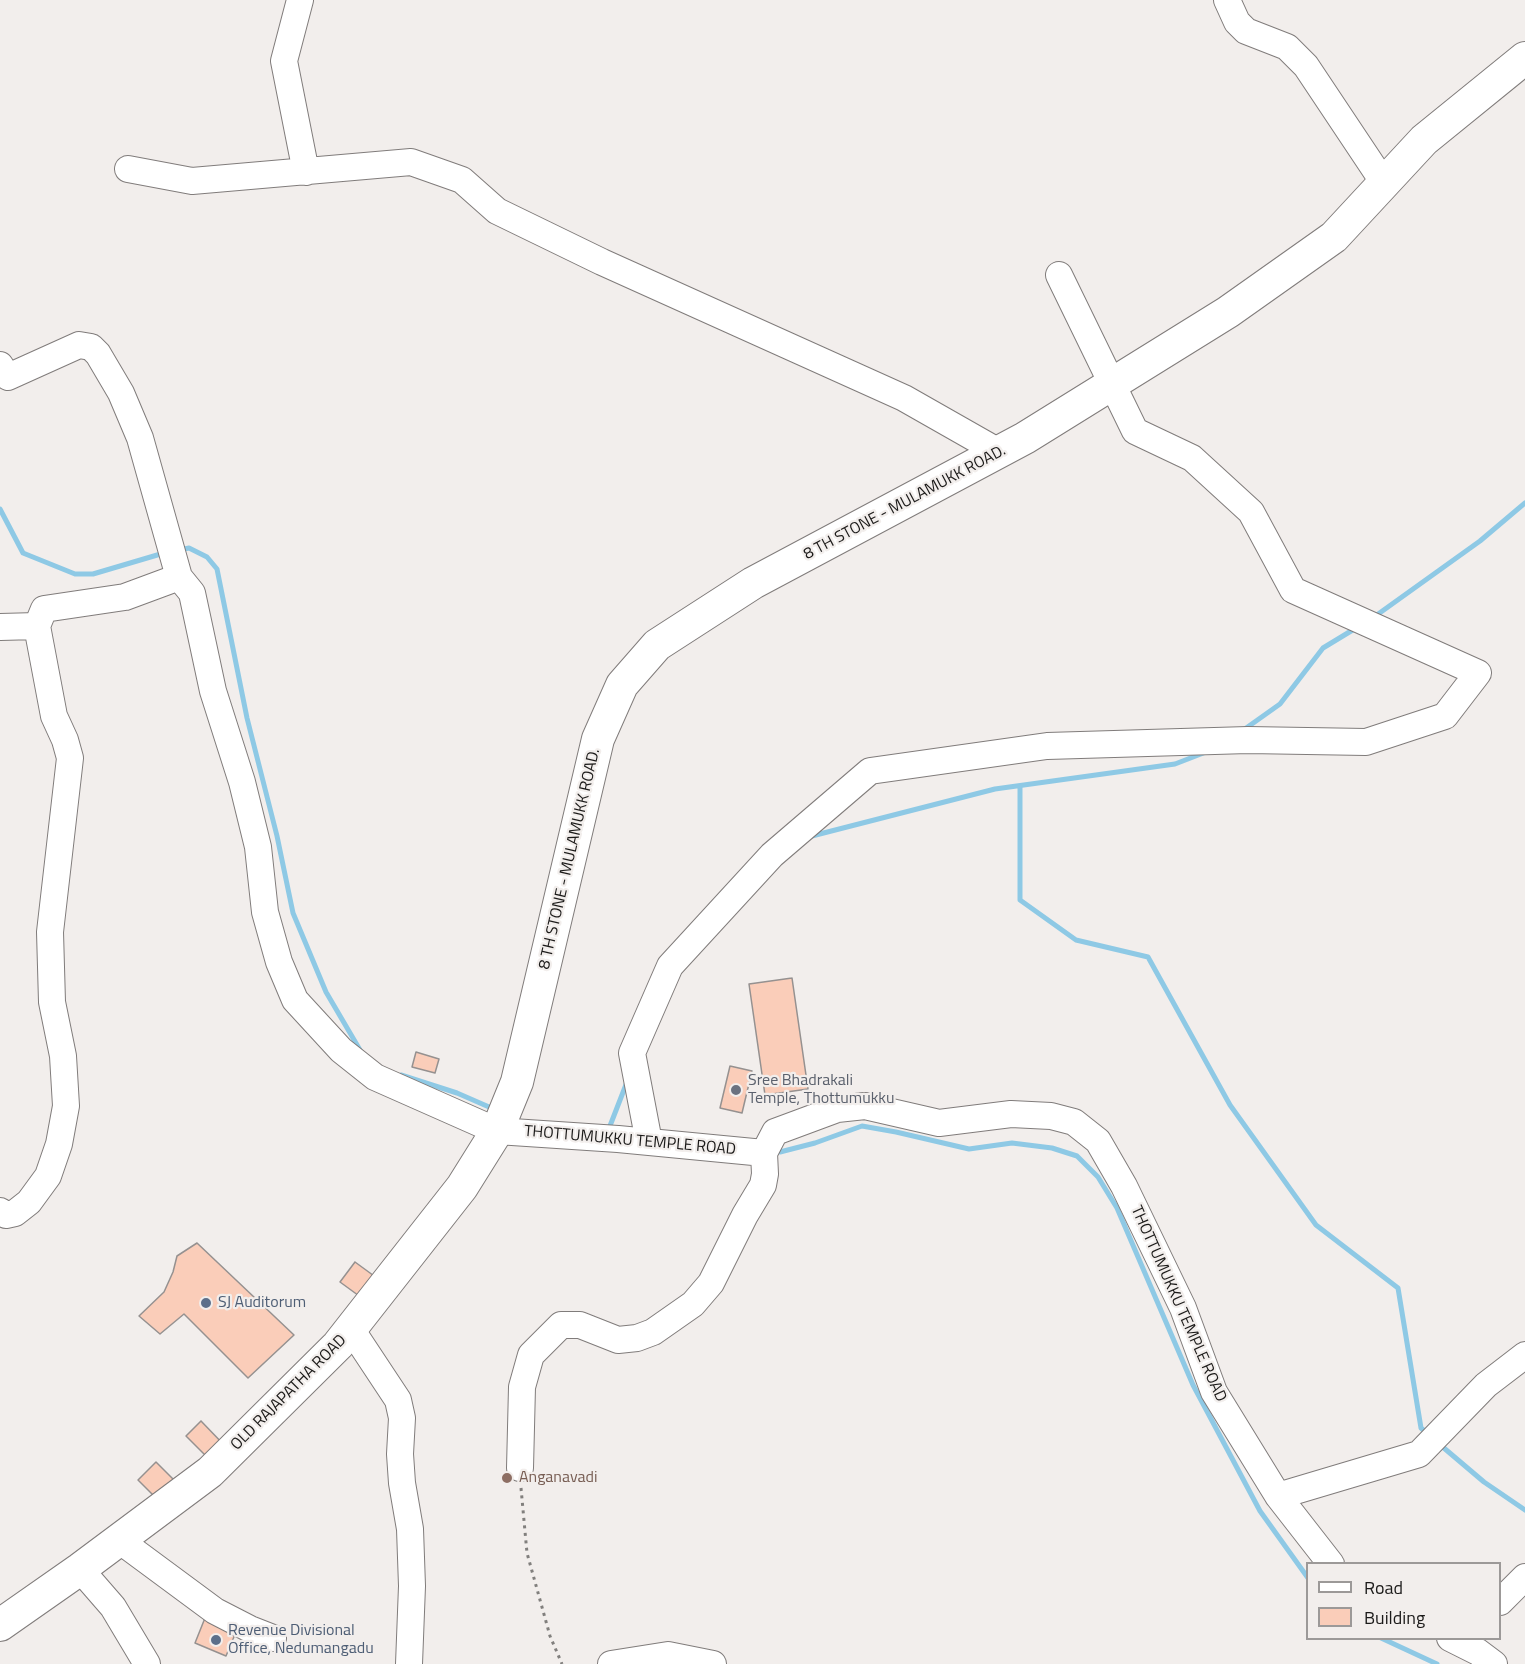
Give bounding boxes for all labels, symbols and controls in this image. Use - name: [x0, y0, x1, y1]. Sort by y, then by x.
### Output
- street label: 8 TH STONE - MULAMUKK ROAD.: [801, 441, 1009, 565]
- street label: 8 TH STONE - MULAMUKK ROAD.: [535, 747, 605, 971]
- place label: Sree Bhadrakali Temple, Thottumukku: [748, 1071, 895, 1109]
- marker: Sree Bhadrakali Temple, Thottumukku: [729, 1083, 743, 1097]
- street label: THOTTUMUKKU TEMPLE ROAD: [523, 1122, 737, 1160]
- street label: THOTTUMUKKU TEMPLE ROAD: [1126, 1203, 1230, 1405]
- place label: SJ Auditorum: [218, 1293, 306, 1313]
- marker: SJ Auditorum: [199, 1296, 213, 1310]
- street label: OLD RAJAPATHA ROAD: [227, 1331, 351, 1455]
- place label: Anganavadi: [519, 1468, 597, 1488]
- marker: Anganavadi: [500, 1471, 514, 1485]
- legend: [1306, 1562, 1501, 1640]
- text: Road: [1364, 1574, 1403, 1601]
- text: Building: [1364, 1604, 1425, 1631]
- place label: Revenue Divisional Office, Nedumangadu: [228, 1621, 374, 1659]
- marker: Revenue Divisional Office, Nedumangadu: [209, 1633, 223, 1647]

